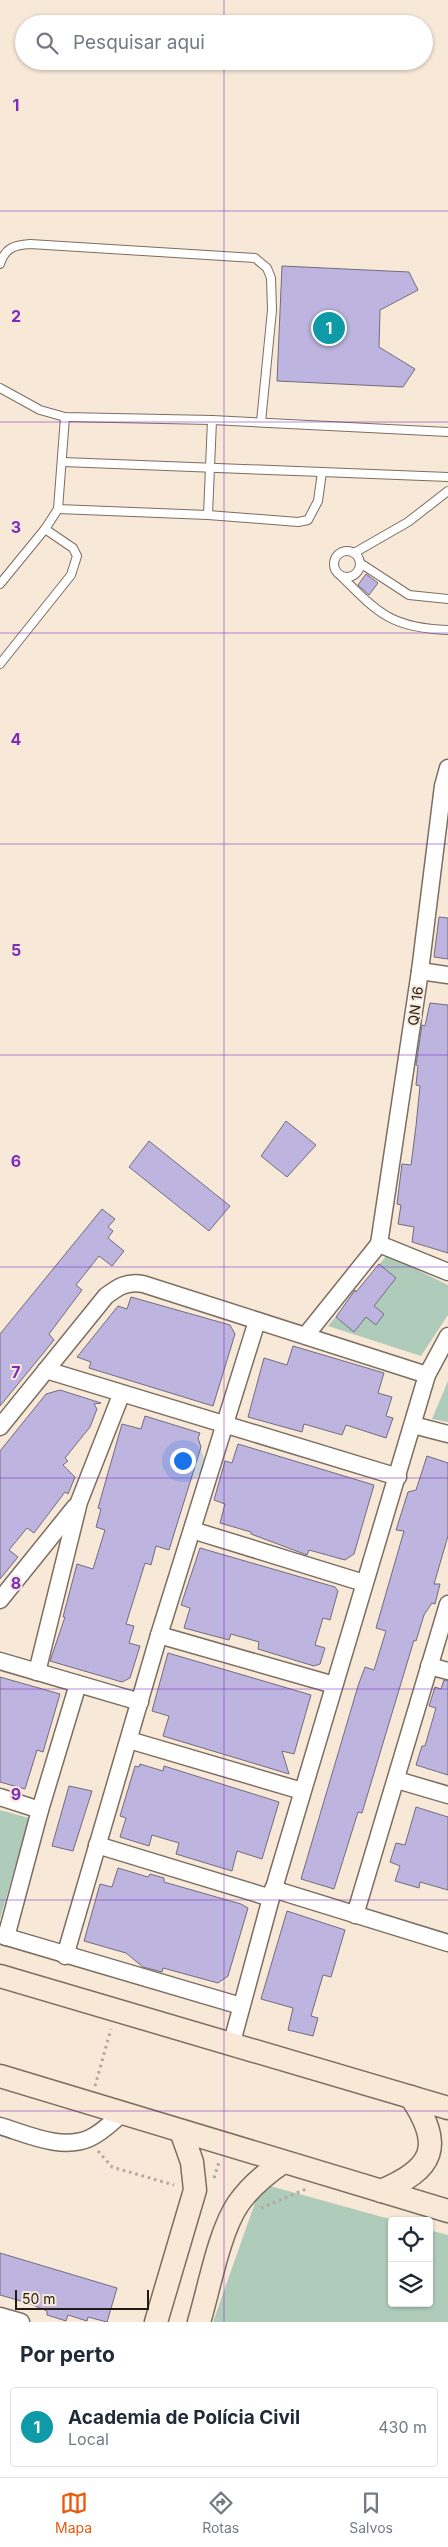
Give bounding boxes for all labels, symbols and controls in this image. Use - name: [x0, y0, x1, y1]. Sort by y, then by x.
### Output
- search box: [15, 15, 433, 70]
- icon: search: [33, 29, 61, 57]
- text: Pesquisar aqui: [73, 31, 205, 54]
- text: 1: [13, 95, 19, 115]
- text: 2: [11, 306, 21, 326]
- pin: 1: [313, 309, 345, 347]
- text: 3: [11, 517, 21, 537]
- text: 4: [11, 729, 22, 749]
- text: 5: [11, 940, 21, 960]
- street label: QN 16: [404, 985, 426, 1027]
- text: 6: [11, 1151, 21, 1171]
- text: 7: [11, 1362, 21, 1382]
- your location: [170, 1448, 196, 1474]
- text: 8: [11, 1573, 21, 1593]
- text: 9: [11, 1784, 21, 1804]
- map controls: [388, 2217, 433, 2307]
- button: locate: [388, 2217, 433, 2262]
- button: layers: [388, 2262, 433, 2307]
- scale bar: [15, 2287, 149, 2310]
- text: 50 m: [22, 2290, 56, 2307]
- text: Por perto: [20, 2342, 115, 2367]
- text: Academia de Polícia Civil: [68, 2406, 300, 2429]
- text: 1: [34, 2417, 40, 2437]
- text: 430 m: [378, 2417, 427, 2437]
- text: Local: [68, 2429, 109, 2449]
- tab: Mapa: [55, 2489, 92, 2536]
- tab: Rotas: [202, 2489, 239, 2536]
- tab: Salvos: [349, 2489, 393, 2536]

